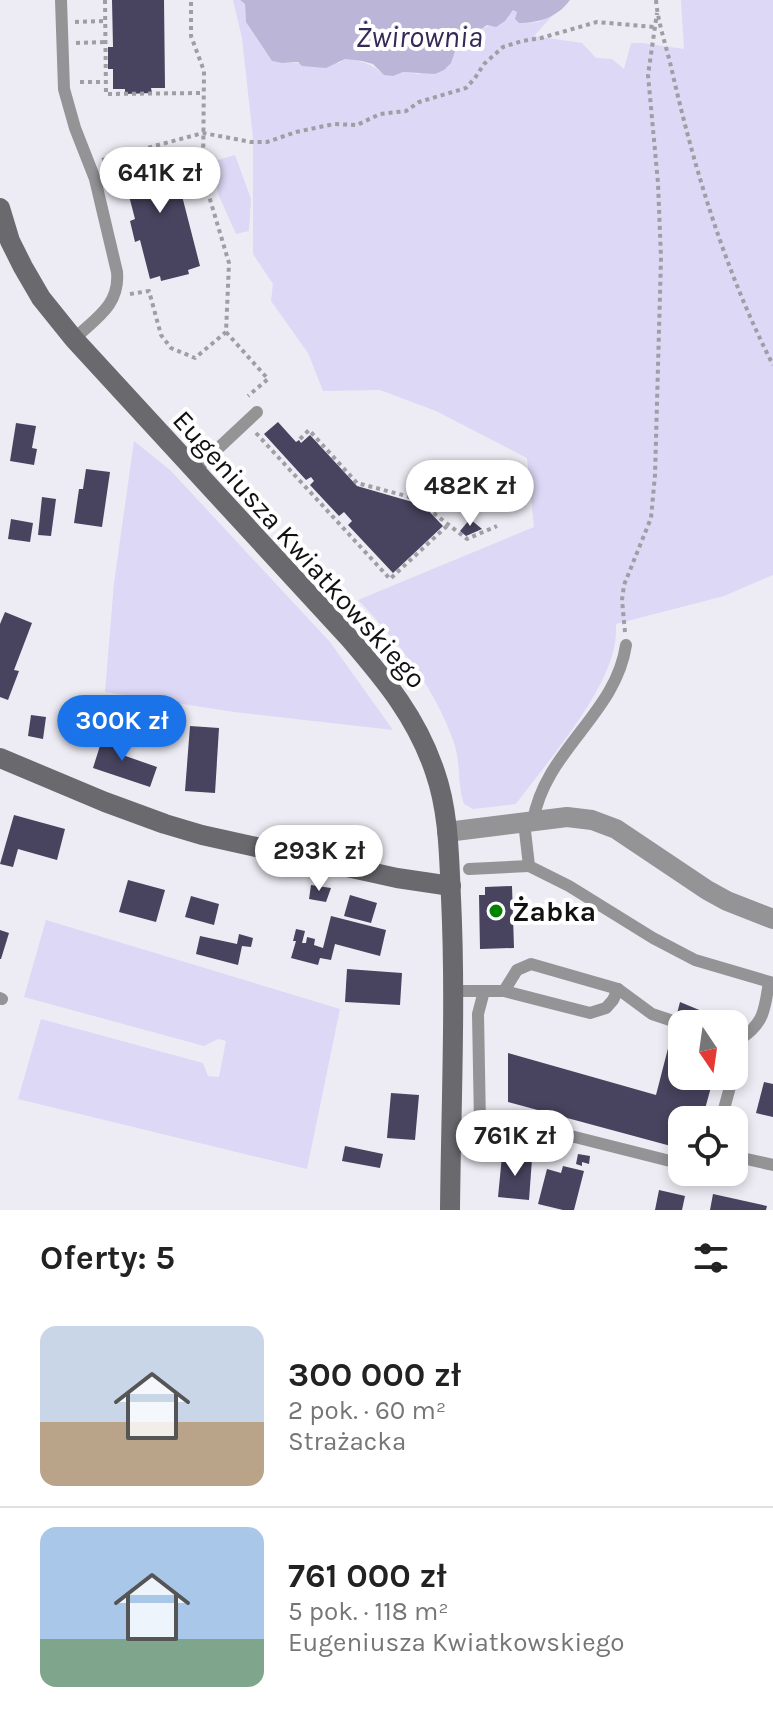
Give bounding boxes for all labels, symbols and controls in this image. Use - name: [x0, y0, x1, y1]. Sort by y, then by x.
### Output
- water label: Żwirownia: [355, 19, 483, 55]
- pin: 641K zł: [86, 147, 234, 215]
- text: 641K zł: [118, 157, 202, 188]
- street label: Eugeniusza Kwiatkowskiego: [166, 404, 433, 695]
- pin: 482K zł: [396, 460, 544, 528]
- text: 482K zł: [424, 470, 516, 501]
- pin: 300K zł: [48, 695, 196, 763]
- text: 300K zł: [75, 705, 169, 736]
- pin: 293K zł: [245, 825, 393, 893]
- text: 293K zł: [273, 835, 365, 866]
- place label: Żabka: [512, 895, 596, 928]
- marker: Żabka: [487, 902, 505, 920]
- north arrow: [668, 1010, 748, 1090]
- map controls: [668, 1010, 748, 1186]
- button: locate: [668, 1106, 748, 1186]
- pin: 761K zł: [441, 1110, 589, 1178]
- text: 761K zł: [474, 1120, 556, 1151]
- icon: filters: [689, 1236, 733, 1280]
- text: Oferty: 5: [40, 1238, 175, 1278]
- text: 300 000 zł: [288, 1355, 461, 1395]
- icon: home: [104, 1358, 200, 1454]
- text: 2 pok. · 60 m²: [288, 1395, 446, 1426]
- text: Strażacka: [288, 1426, 406, 1457]
- text: 761 000 zł: [288, 1556, 447, 1596]
- icon: home: [104, 1559, 200, 1655]
- text: 5 pok. · 118 m²: [288, 1596, 449, 1627]
- text: Eugeniusza Kwiatkowskiego: [288, 1627, 625, 1658]

